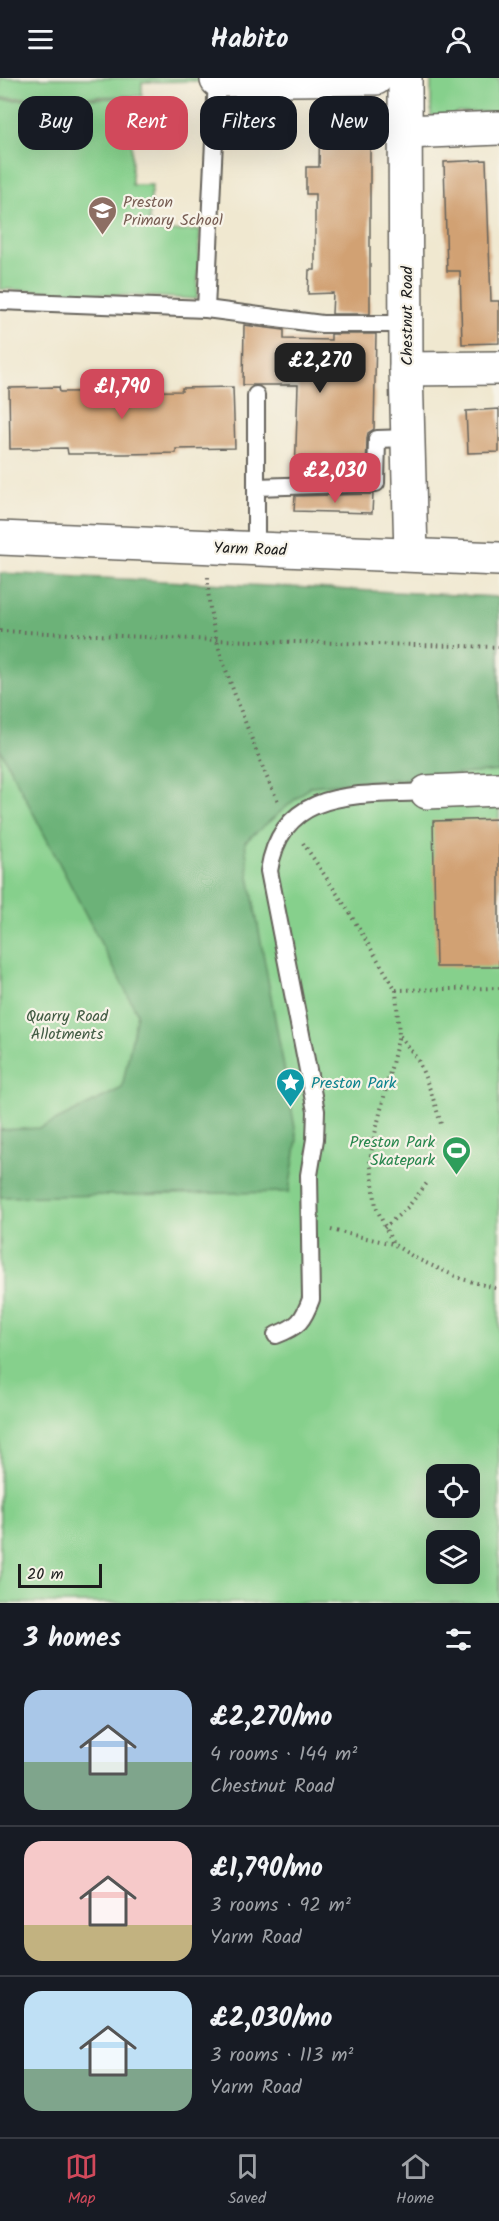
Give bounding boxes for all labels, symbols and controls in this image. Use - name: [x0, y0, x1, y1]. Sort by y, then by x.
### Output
- text: Habito: [210, 18, 289, 61]
- icon: menu: [24, 23, 57, 56]
- icon: person: [442, 23, 475, 56]
- chip: Buy: [18, 96, 93, 150]
- chip: Rent: [105, 96, 188, 150]
- chip: Filters: [200, 96, 297, 150]
- chip: New: [309, 96, 389, 150]
- place label: Preston Primary School: [123, 190, 223, 233]
- school or university icon: Preston Primary School: [86, 194, 118, 236]
- street label: Chestnut Road: [395, 265, 420, 366]
- pin: £2,270: [271, 343, 369, 394]
- text: £2,270: [289, 346, 351, 378]
- pin: £1,790: [73, 369, 171, 420]
- text: £1,790: [94, 372, 150, 404]
- pin: £2,030: [286, 453, 384, 504]
- text: £2,030: [304, 456, 367, 488]
- street label: Yarm Road: [213, 536, 288, 563]
- park label: Quarry Road Allotments: [26, 1004, 109, 1047]
- place icon: Preston Park: [274, 1066, 306, 1108]
- place label: Preston Park: [311, 1071, 397, 1096]
- place label: Preston Park Skatepark: [350, 1130, 435, 1173]
- sports icon: Preston Park Skatepark: [440, 1134, 472, 1176]
- map controls: [426, 1464, 480, 1584]
- button: locate: [426, 1464, 480, 1518]
- button: layers: [426, 1530, 480, 1584]
- scale bar: [18, 1561, 102, 1588]
- text: 20 m: [27, 1562, 63, 1587]
- text: 3 homes: [24, 1618, 121, 1660]
- icon: filters: [442, 1623, 475, 1656]
- text: £2,270/mo: [210, 1697, 332, 1739]
- icon: home: [72, 1714, 144, 1786]
- text: 4 rooms · 144 m²: [210, 1739, 357, 1771]
- text: Chestnut Road: [210, 1771, 334, 1803]
- text: £1,790/mo: [210, 1848, 323, 1890]
- icon: home: [72, 1865, 144, 1937]
- text: 3 rooms · 92 m²: [210, 1890, 351, 1922]
- text: Yarm Road: [210, 1922, 302, 1954]
- text: £2,030/mo: [210, 1998, 332, 2040]
- icon: home: [72, 2015, 144, 2087]
- text: 3 rooms · 113 m²: [210, 2040, 353, 2072]
- text: Yarm Road: [210, 2072, 302, 2104]
- tab: Map: [65, 2150, 98, 2211]
- tab: Saved: [228, 2150, 266, 2211]
- tab: Home: [396, 2150, 434, 2211]

